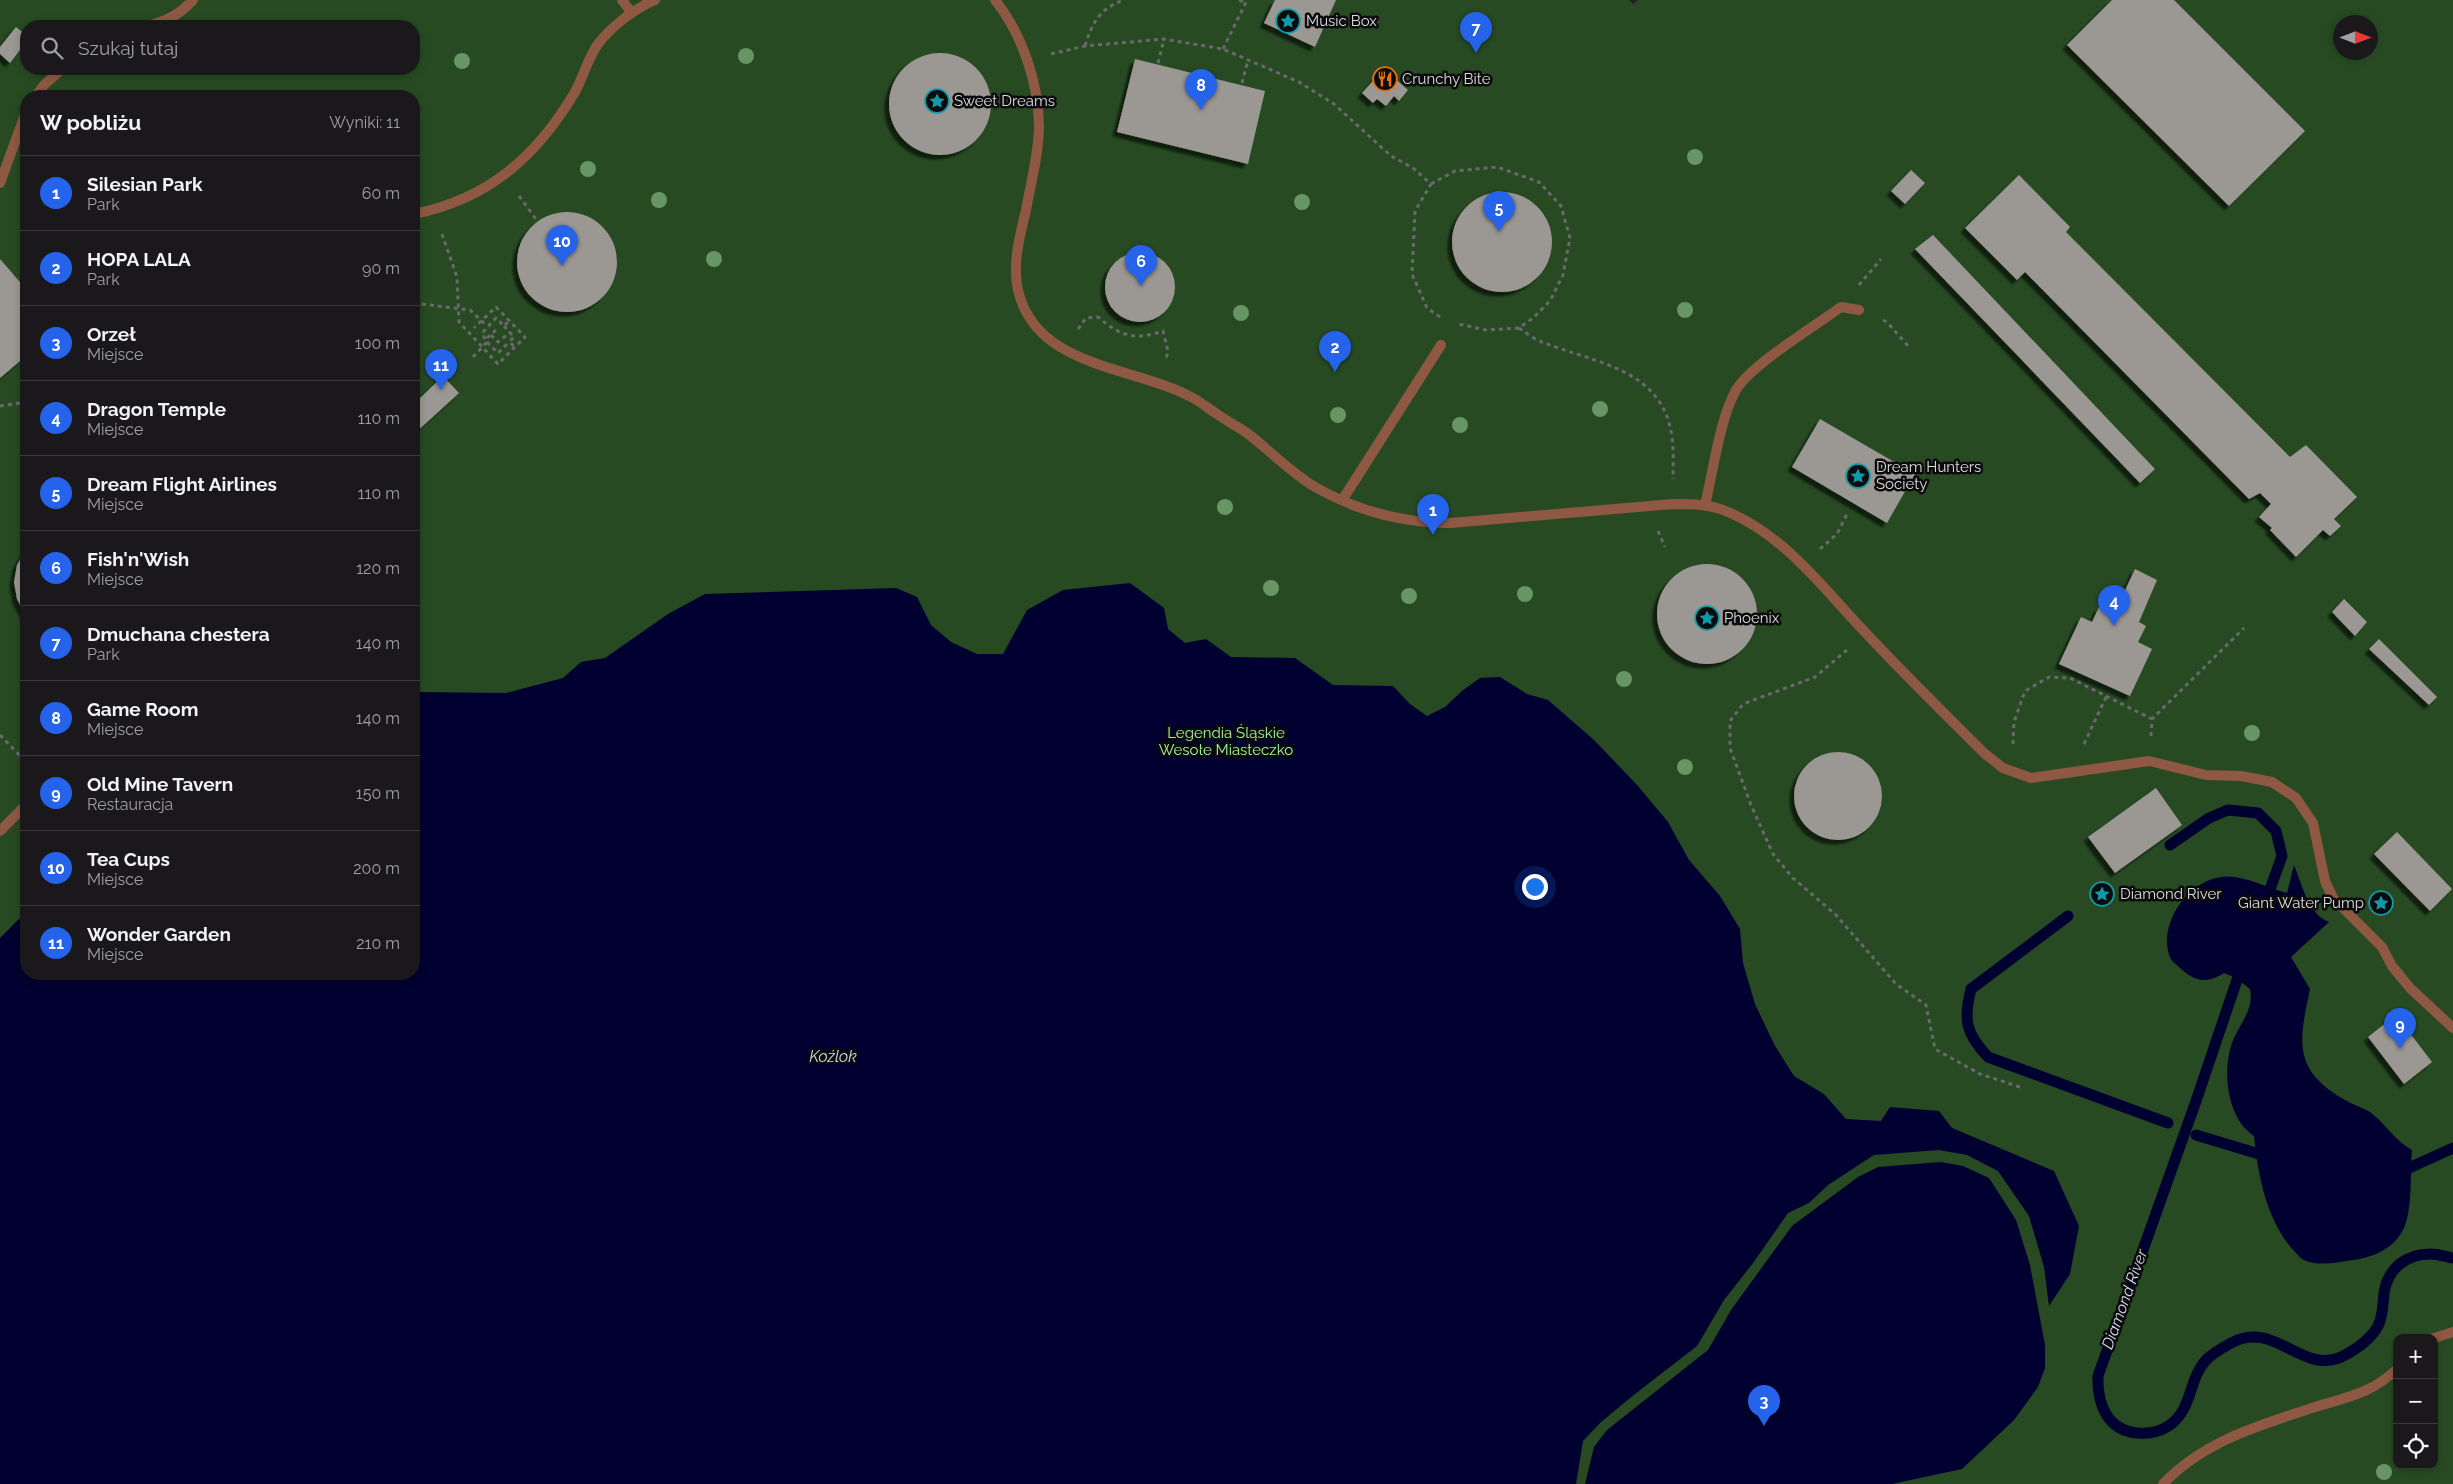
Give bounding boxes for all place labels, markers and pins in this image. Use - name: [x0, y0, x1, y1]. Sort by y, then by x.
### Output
- place icon: Music Box: [1275, 8, 1301, 34]
- place label: Music Box: [1306, 12, 1377, 30]
- pin: 7: [1460, 12, 1492, 53]
- restaurant icon: Crunchy Bite: [1372, 66, 1398, 92]
- pin: 8: [1185, 69, 1217, 110]
- place label: Crunchy Bite: [1402, 70, 1491, 88]
- place icon: Sweet Dreams: [924, 88, 950, 114]
- place label: Sweet Dreams: [954, 92, 1055, 110]
- pin: 5: [1483, 191, 1515, 232]
- pin: 10: [546, 225, 578, 266]
- pin: 6: [1125, 245, 1157, 286]
- pin: 2: [1319, 331, 1351, 372]
- pin: 11: [425, 349, 457, 390]
- place label: Dream Hunters Society: [1876, 458, 1981, 493]
- place icon: Dream Hunters Society: [1845, 463, 1871, 489]
- pin: 1: [1417, 494, 1449, 535]
- pin: 4: [2098, 585, 2130, 626]
- place icon: Phoenix: [1694, 605, 1720, 631]
- place label: Phoenix: [1724, 609, 1780, 627]
- place icon: Diamond River: [2089, 881, 2115, 907]
- place label: Diamond River: [2120, 885, 2222, 903]
- place icon: Giant Water Pump: [2368, 890, 2394, 916]
- place label: Giant Water Pump: [2238, 894, 2364, 912]
- pin: 9: [2384, 1008, 2416, 1049]
- pin: 3: [1748, 1385, 1780, 1426]

